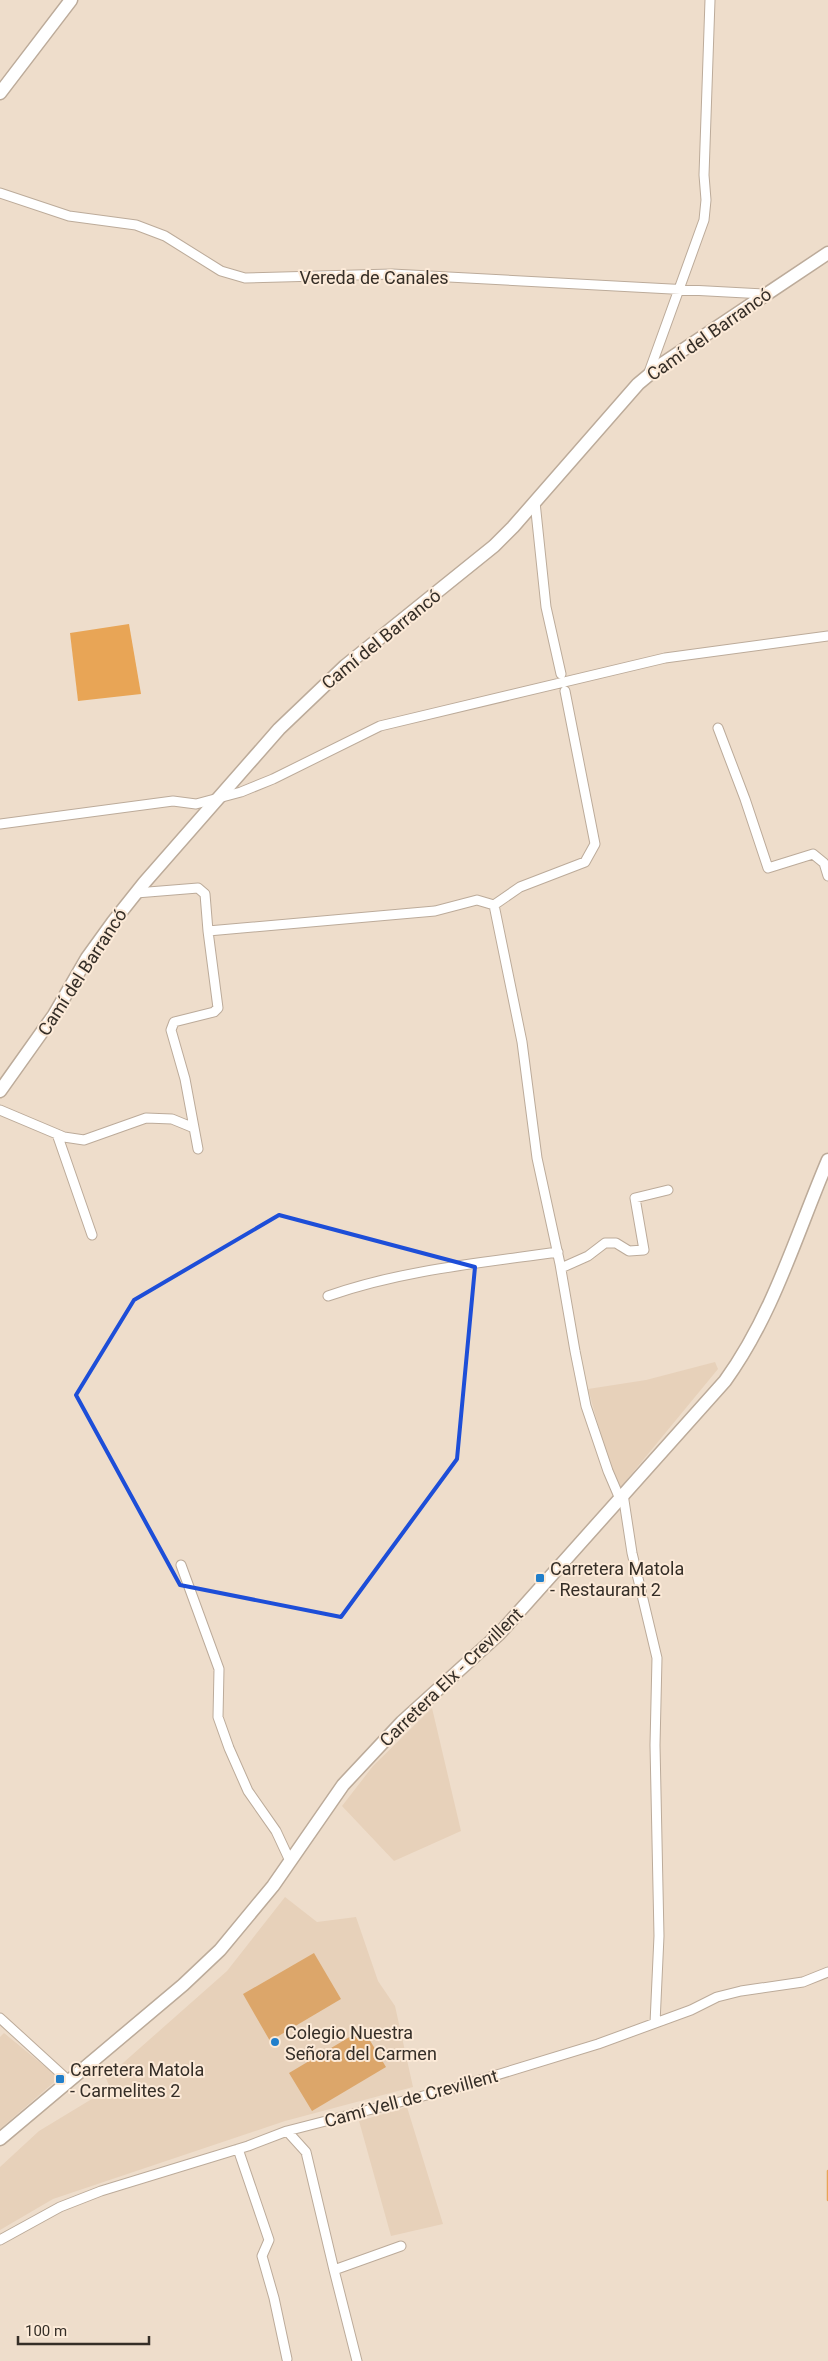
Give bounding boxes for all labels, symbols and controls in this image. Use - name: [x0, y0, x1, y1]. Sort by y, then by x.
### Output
- street label: Vereda de Canales: [299, 267, 449, 288]
- street label: Camí del Barrancó: [643, 283, 775, 385]
- street label: Camí del Barrancó: [317, 585, 445, 693]
- street label: Camí del Barrancó: [33, 905, 131, 1039]
- place label: Carretera Matola - Restaurant 2: [550, 1558, 684, 1600]
- marker: Carretera Matola - Restaurant 2: [534, 1572, 546, 1584]
- street label: Carretera Elx - Crevillent: [375, 1603, 527, 1751]
- place label: Colegio Nuestra Señora del Carmen: [285, 2022, 437, 2064]
- marker: Colegio Nuestra Señora del Carmen: [269, 2036, 281, 2048]
- place label: Carretera Matola - Carmelites 2: [70, 2059, 204, 2101]
- street label: Camí Vell de Crevillent: [322, 2065, 500, 2131]
- marker: Carretera Matola - Carmelites 2: [54, 2073, 66, 2085]
- scale bar: [18, 2314, 149, 2346]
- text: 100 m: [25, 2322, 67, 2340]

